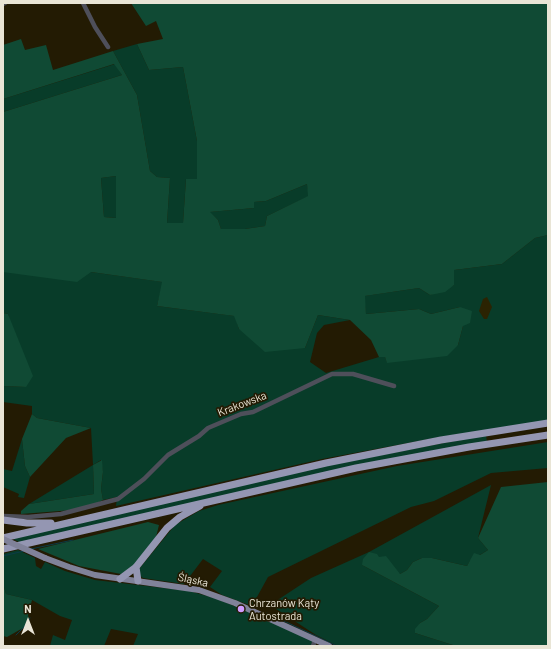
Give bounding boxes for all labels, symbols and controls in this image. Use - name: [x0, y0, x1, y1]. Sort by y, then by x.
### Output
- street label: Krakowska: [216, 389, 268, 419]
- street label: Śląska: [177, 570, 209, 590]
- place label: Chrzanów Kąty Autostrada: [249, 596, 319, 622]
- north arrow: [8, 601, 48, 641]
- text: N: [24, 602, 32, 615]
- marker: Chrzanów Kąty Autostrada: [236, 604, 246, 614]

